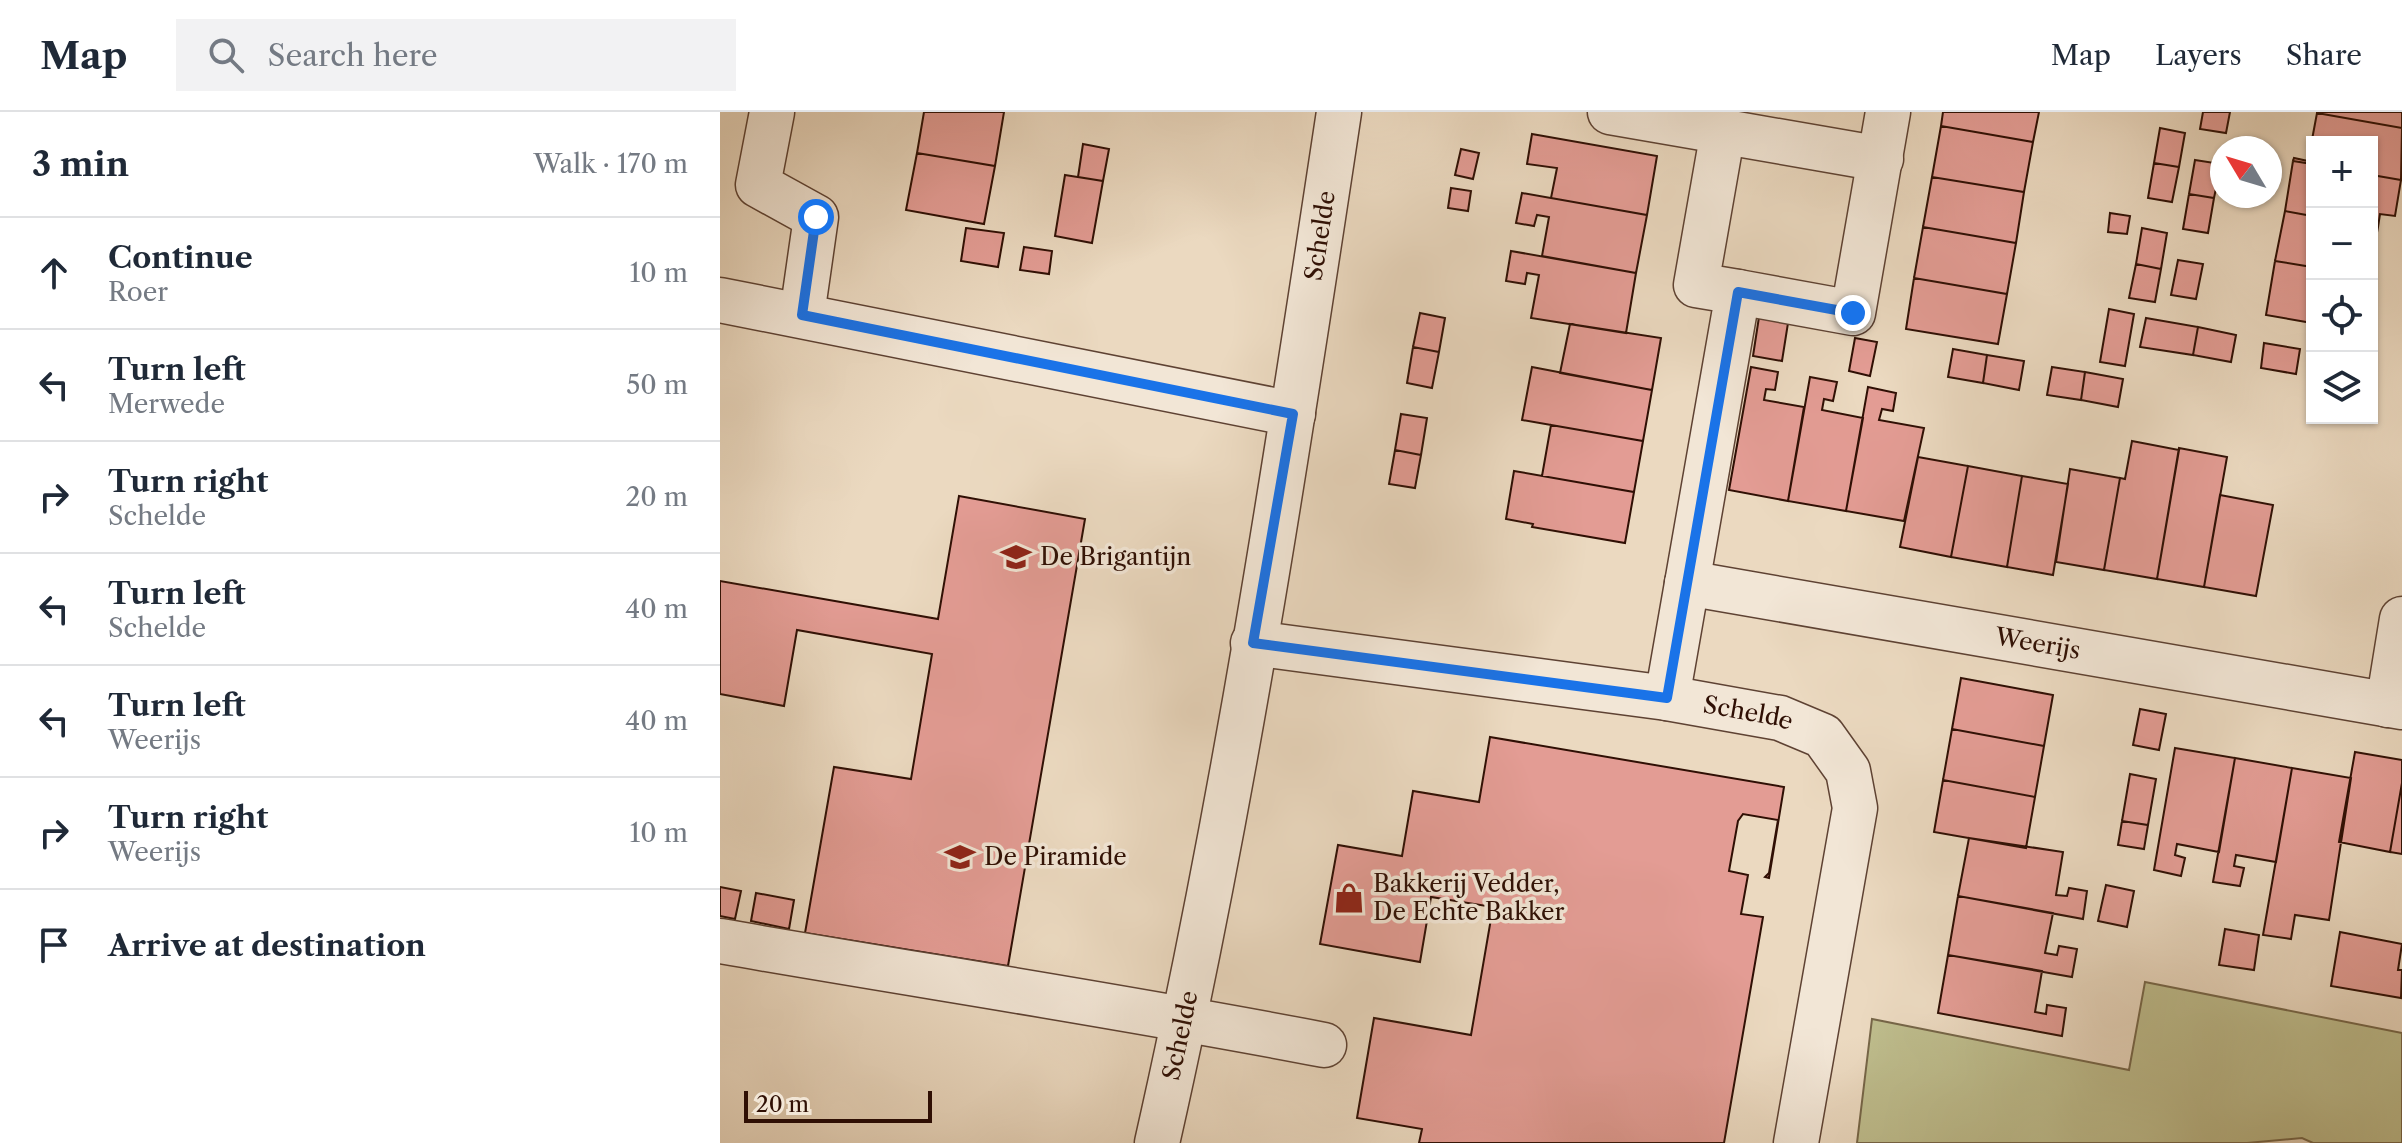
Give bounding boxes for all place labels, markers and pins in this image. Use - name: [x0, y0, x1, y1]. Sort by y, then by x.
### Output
- school or university icon: De Brigantijn: [999, 540, 1033, 574]
- place label: De Brigantijn: [1040, 542, 1191, 571]
- school or university icon: De Piramide: [943, 840, 977, 874]
- place label: De Piramide: [984, 842, 1127, 871]
- place label: Bakkerij Vedder, De Echte Bakker: [1373, 869, 1565, 926]
- shop icon: Bakkerij Vedder, De Echte Bakker: [1332, 881, 1366, 915]

